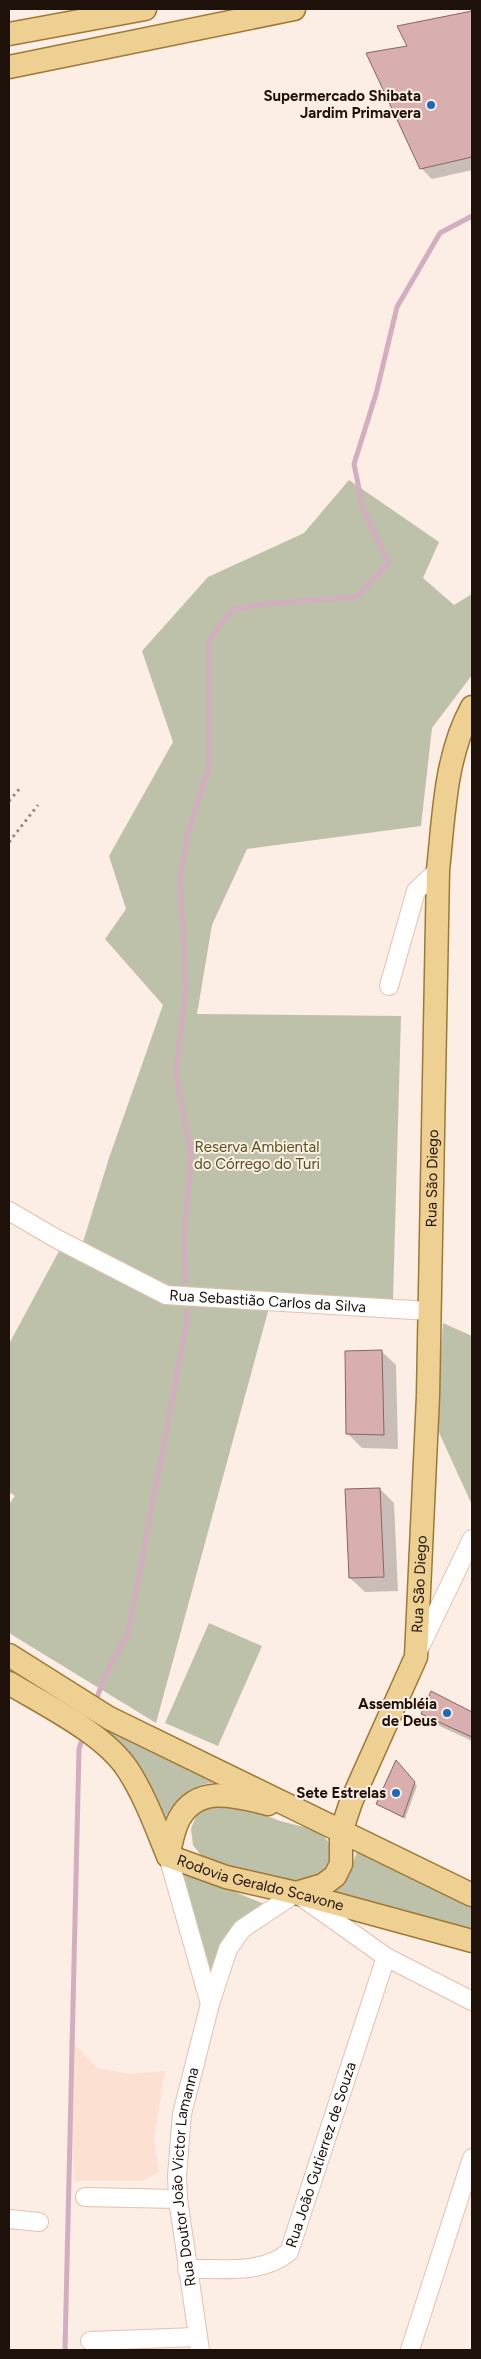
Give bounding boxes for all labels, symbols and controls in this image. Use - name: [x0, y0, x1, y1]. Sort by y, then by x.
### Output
- place label: Supermercado Shibata Jardim Primavera: [263, 87, 421, 122]
- marker: Supermercado Shibata Jardim Primavera: [425, 99, 437, 111]
- street label: Rua São Diego: [422, 1129, 442, 1228]
- park label: Reserva Ambiental do Córrego do Turi: [194, 1138, 320, 1173]
- street label: Rua Sebastião Carlos da Silva: [169, 1286, 367, 1316]
- street label: Rua São Diego: [408, 1535, 431, 1634]
- place label: Assembléia de Deus: [358, 1695, 437, 1730]
- marker: Assembléia de Deus: [441, 1707, 453, 1719]
- place label: Sete Estrelas: [296, 1784, 386, 1802]
- marker: Sete Estrelas: [390, 1787, 402, 1799]
- street label: Rodovia Geraldo Scavone: [174, 1851, 346, 1915]
- street label: Rua João Gutierrez de Souza: [282, 2060, 360, 2250]
- street label: Rua Doutor João Victor Lamanna: [168, 2065, 203, 2288]

